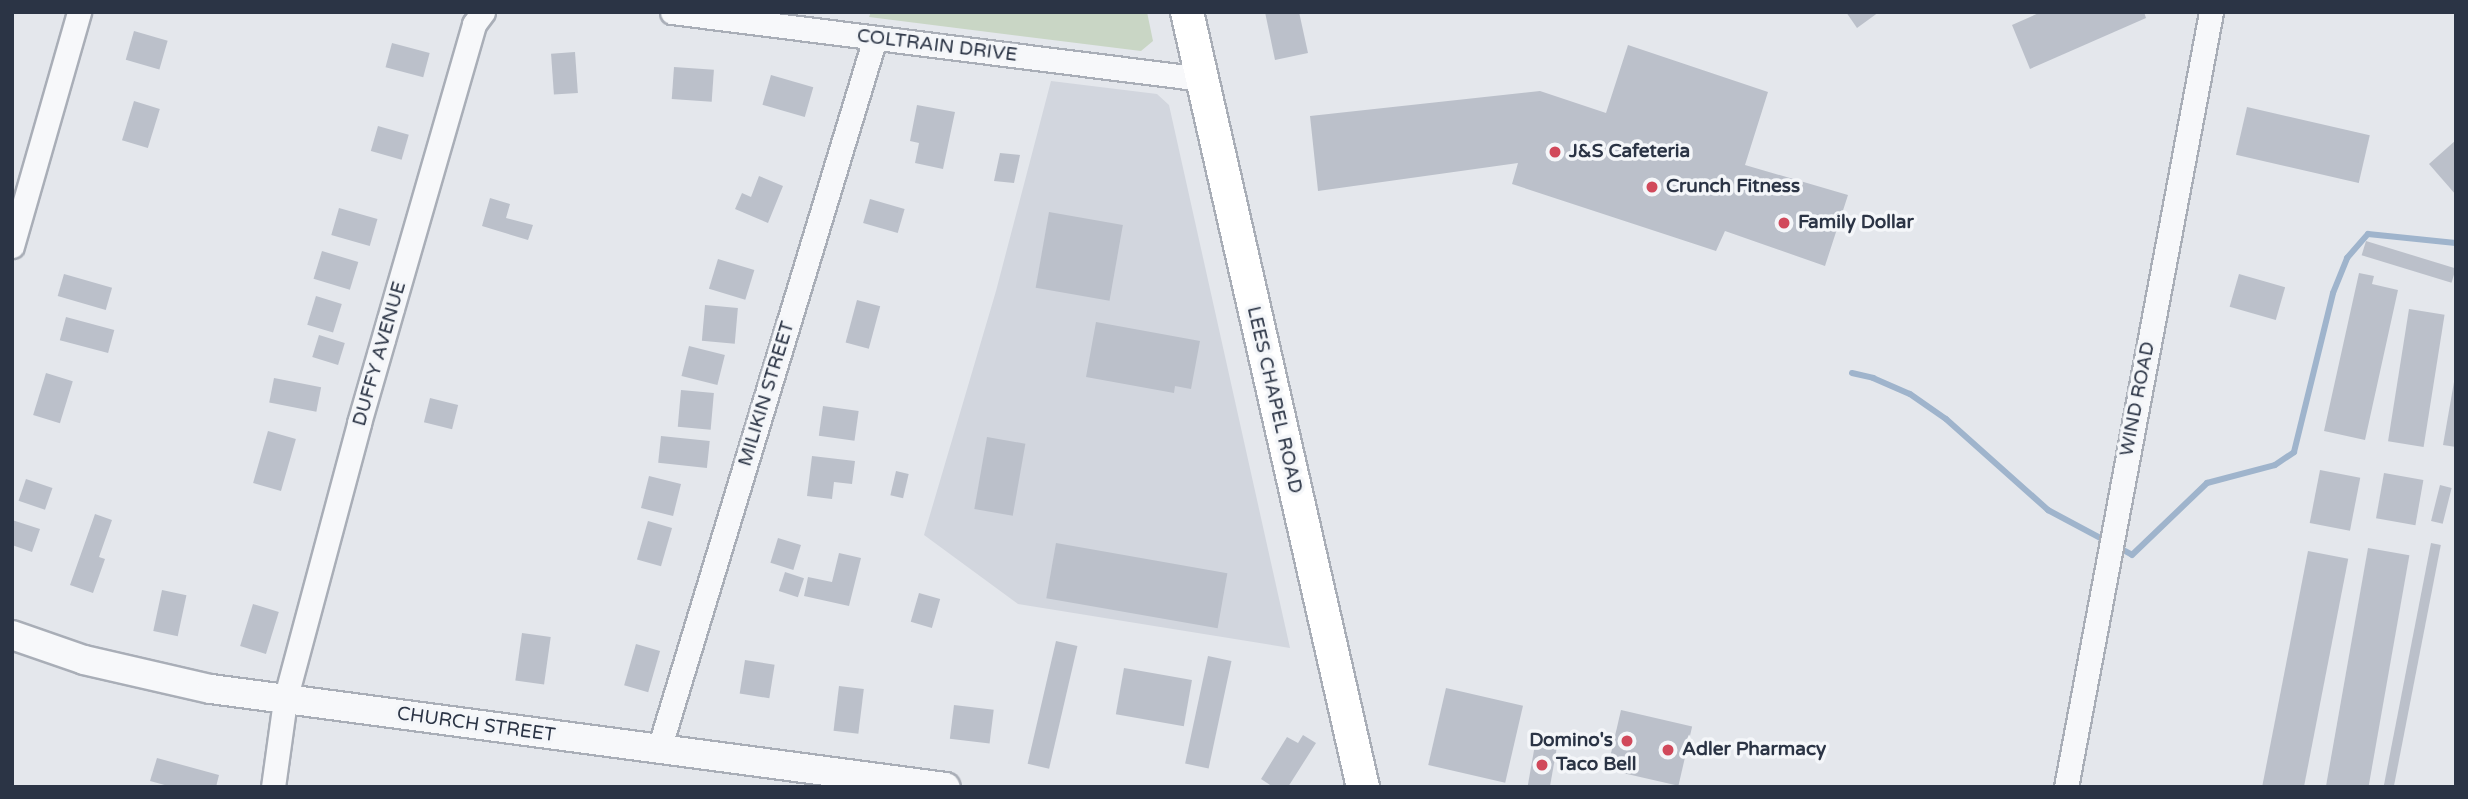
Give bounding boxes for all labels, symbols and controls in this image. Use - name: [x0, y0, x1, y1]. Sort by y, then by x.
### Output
- street label: COLTRAIN DRIVE: [856, 25, 1018, 67]
- place label: J&S Cafeteria: [1569, 141, 1690, 163]
- marker: J&S Cafeteria: [1547, 144, 1563, 160]
- place label: Crunch Fitness: [1666, 176, 1800, 198]
- marker: Crunch Fitness: [1644, 179, 1660, 195]
- place label: Family Dollar: [1798, 212, 1914, 234]
- marker: Family Dollar: [1776, 215, 1792, 231]
- street label: DUFFY AVENUE: [348, 279, 412, 429]
- street label: LEES CHAPEL ROAD: [1241, 304, 1307, 496]
- street label: MILIKIN STREET: [734, 319, 800, 469]
- street label: WIND ROAD: [2116, 340, 2160, 458]
- street label: CHURCH STREET: [395, 703, 557, 747]
- place label: Domino's: [1529, 730, 1613, 752]
- marker: Domino's: [1619, 733, 1635, 749]
- place label: Adler Pharmacy: [1682, 739, 1826, 761]
- marker: Adler Pharmacy: [1660, 742, 1676, 758]
- place label: Taco Bell: [1556, 754, 1637, 776]
- marker: Taco Bell: [1534, 757, 1550, 773]

